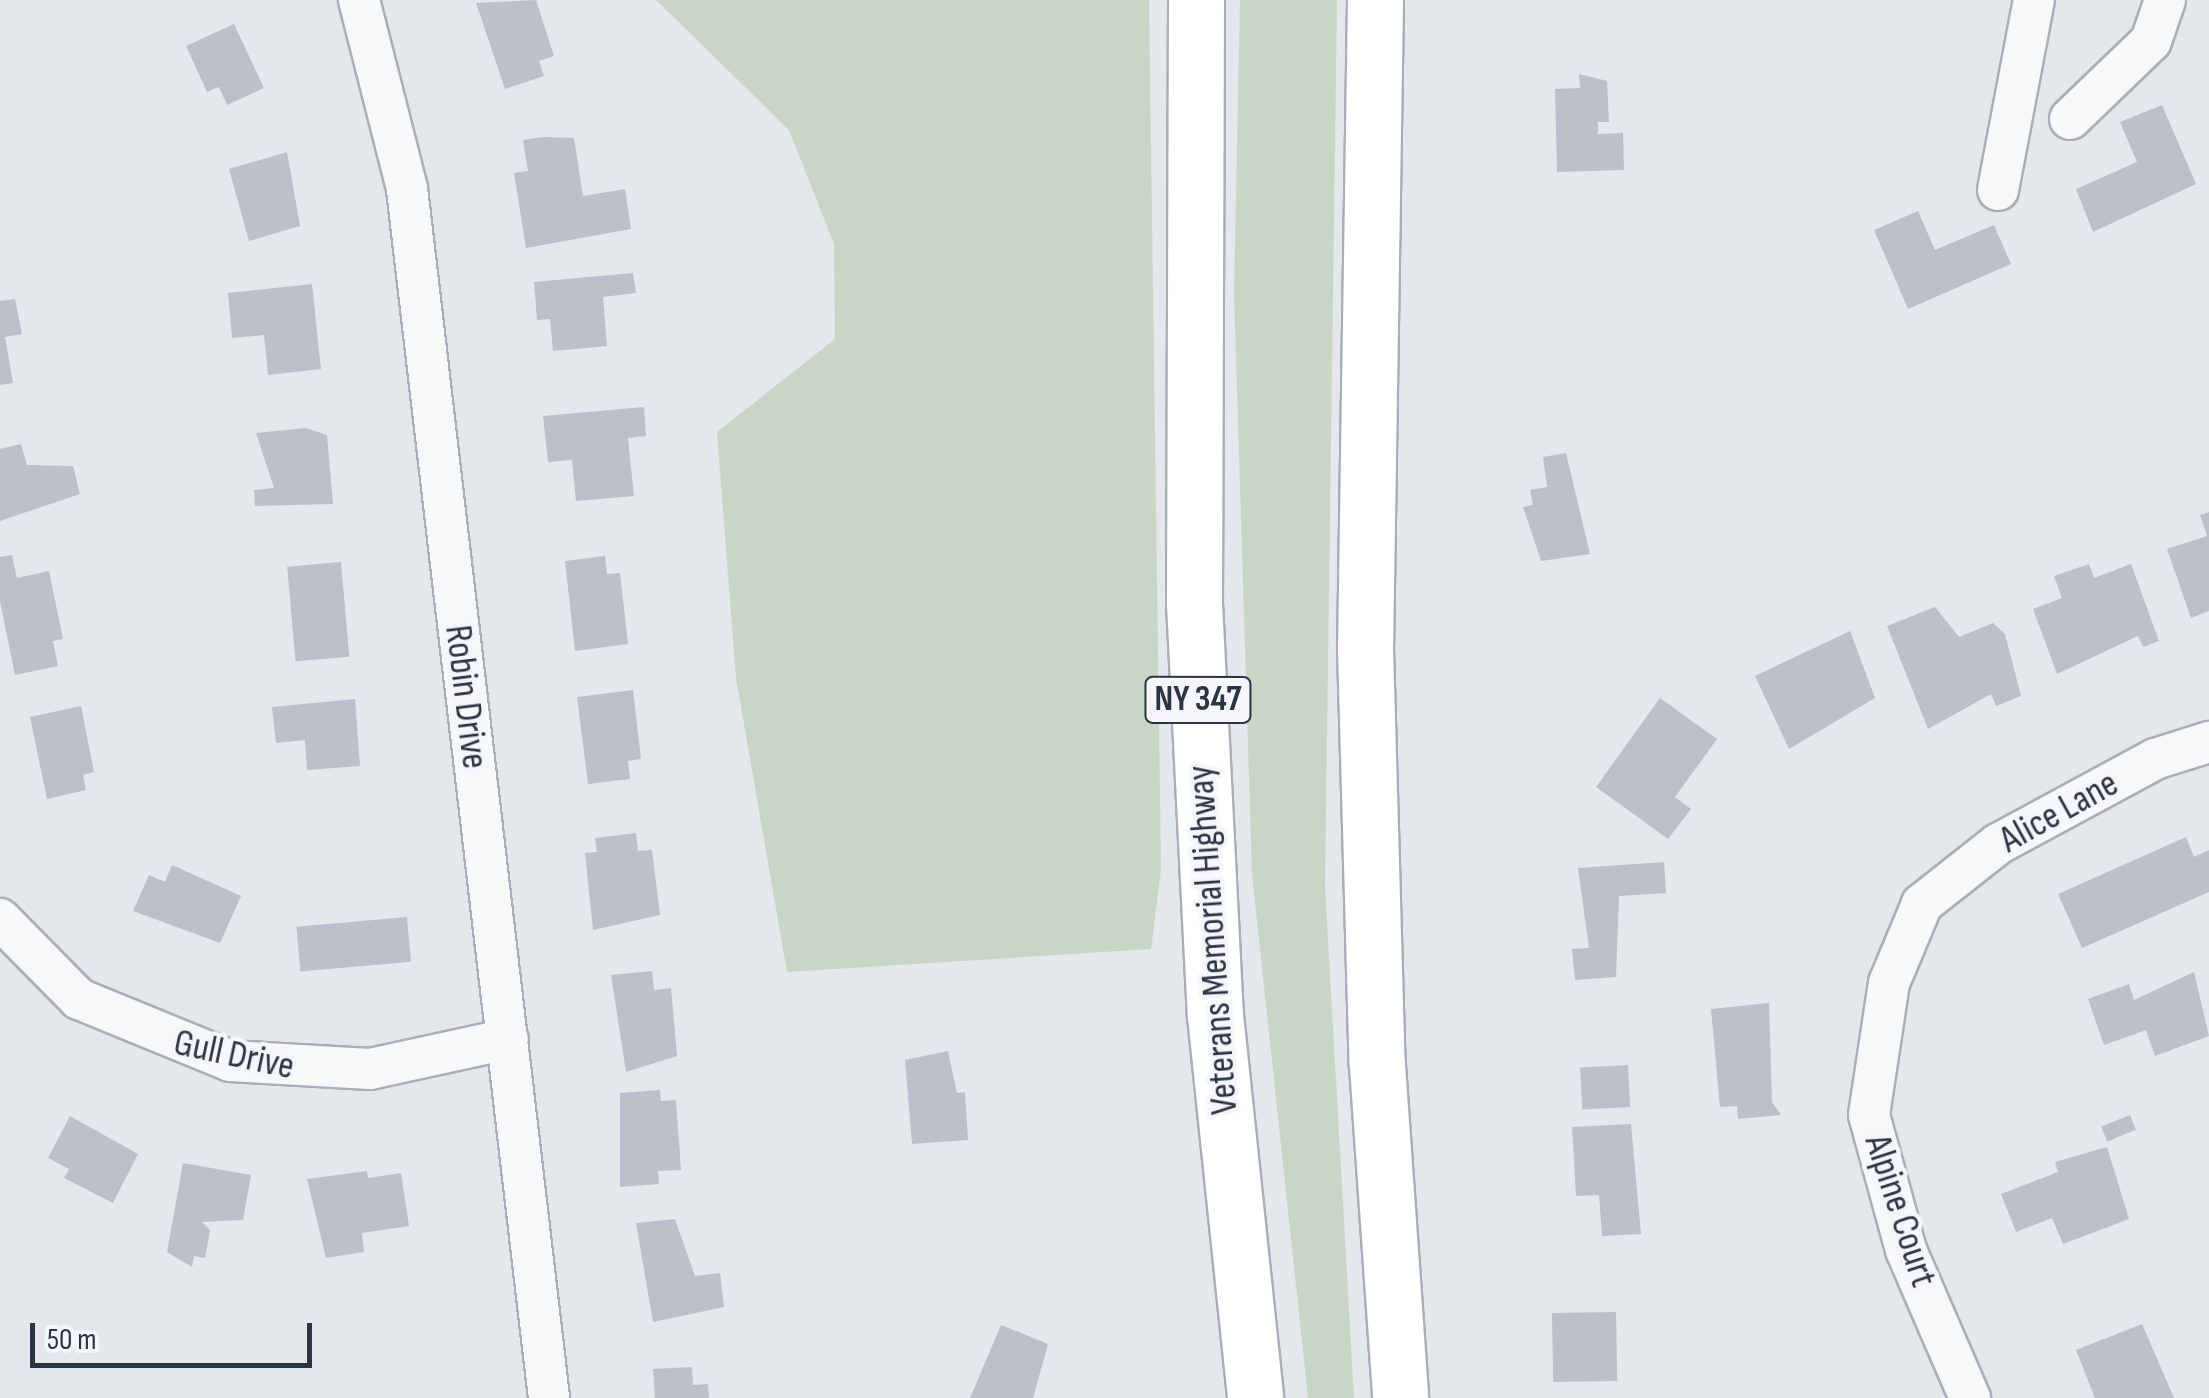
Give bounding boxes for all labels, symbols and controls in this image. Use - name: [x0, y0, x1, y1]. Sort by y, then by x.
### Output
- street label: Robin Drive: [435, 623, 497, 771]
- road number: NY 347: [1143, 670, 1253, 730]
- street label: Alice Lane: [1992, 761, 2126, 863]
- street label: Veterans Memorial Highway: [1178, 764, 1248, 1116]
- street label: Gull Drive: [170, 1020, 298, 1090]
- street label: Alpine Court: [1854, 1129, 1946, 1293]
- scale bar: [35, 1303, 318, 1365]
- text: 50 m: [47, 1322, 96, 1358]

